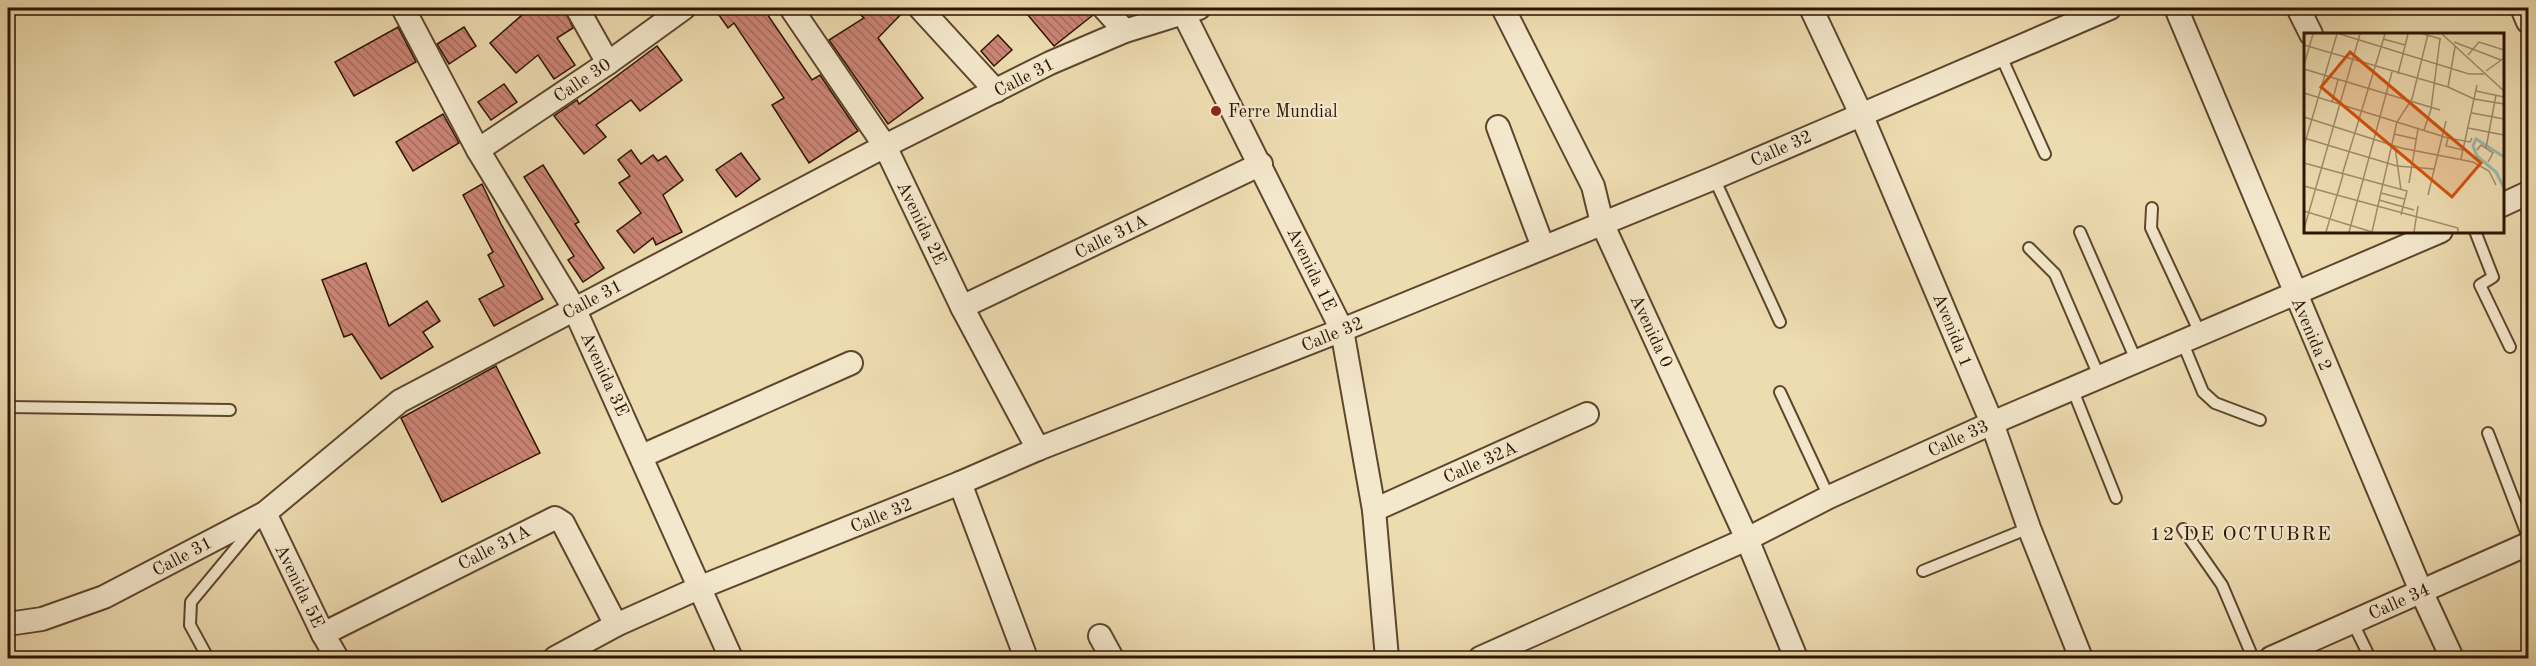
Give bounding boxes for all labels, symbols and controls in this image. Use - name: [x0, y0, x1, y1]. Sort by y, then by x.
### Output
- inset map: [2304, 33, 2503, 232]
- street label: Calle 30: [551, 55, 614, 106]
- street label: Calle 31: [991, 55, 1057, 101]
- place label: Ferre Mundial: [1228, 103, 1338, 121]
- marker: Ferre Mundial: [1209, 104, 1223, 118]
- street label: Calle 32: [1748, 127, 1815, 170]
- street label: Avenida 2E: [893, 179, 949, 268]
- street label: Calle 31A: [1072, 211, 1151, 262]
- street label: Avenida 1E: [1283, 225, 1339, 314]
- street label: Calle 31: [560, 277, 625, 323]
- street label: Avenida 1: [1929, 291, 1975, 370]
- street label: Avenida 0: [1626, 292, 1676, 371]
- street label: Avenida 2: [2288, 295, 2335, 374]
- street label: Calle 32: [1299, 314, 1366, 355]
- street label: Avenida 3E: [577, 330, 631, 419]
- street label: Calle 33: [1925, 417, 1992, 461]
- street label: Calle 32A: [1441, 439, 1520, 487]
- street label: Calle 32: [848, 495, 915, 536]
- street label: Calle 31A: [455, 522, 534, 574]
- district label: 12 DE OCTUBRE: [2150, 525, 2332, 545]
- street label: Calle 31: [150, 534, 215, 580]
- street label: Avenida 5E: [271, 542, 327, 631]
- street label: Calle 34: [2366, 580, 2433, 623]

